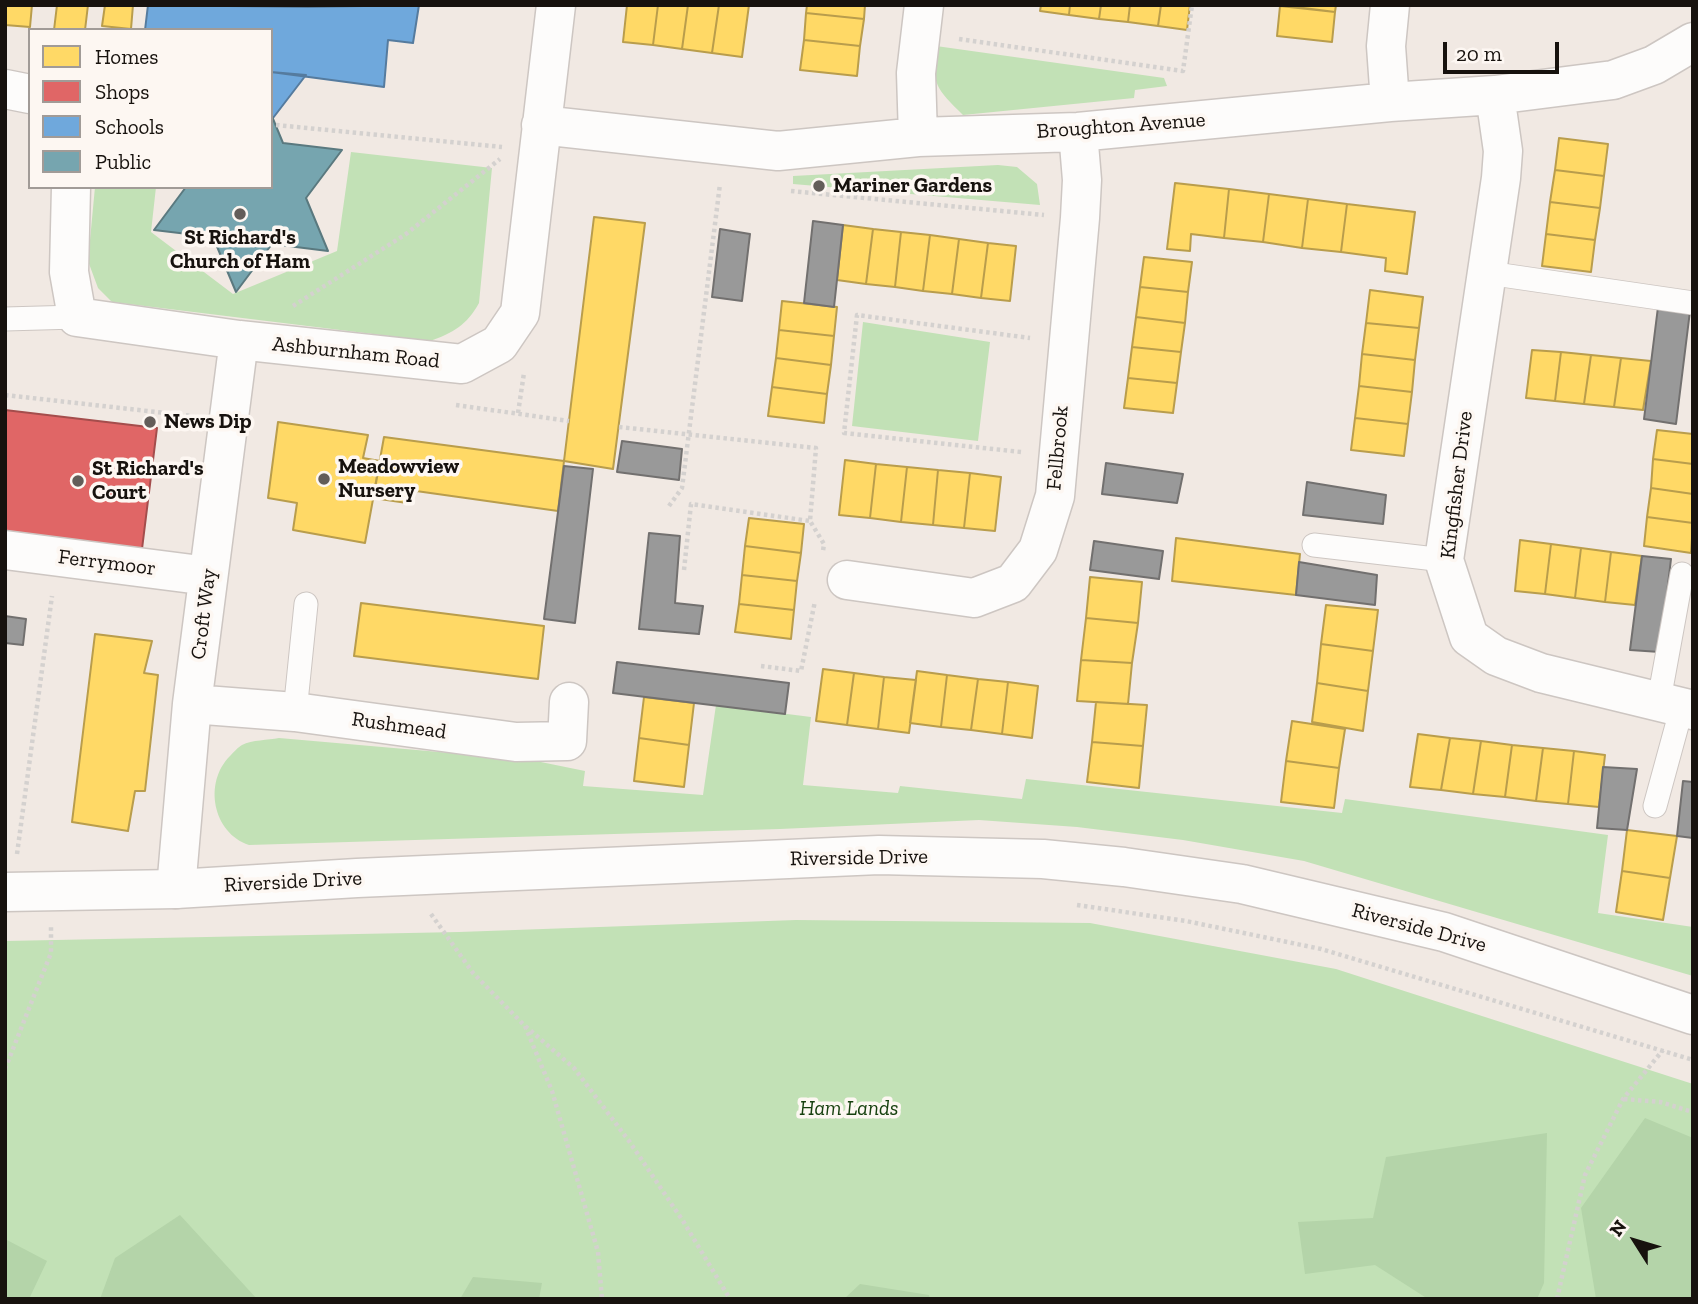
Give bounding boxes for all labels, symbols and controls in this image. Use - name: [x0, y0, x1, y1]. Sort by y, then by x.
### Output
- legend: [28, 28, 273, 189]
- scale bar: [1446, 28, 1562, 72]
- text: 20 m: [1456, 41, 1502, 66]
- text: Homes: [95, 44, 158, 69]
- text: Shops: [95, 79, 149, 104]
- street label: Broughton Avenue: [1036, 108, 1206, 144]
- text: Schools: [95, 114, 164, 139]
- text: Public: [95, 149, 151, 174]
- place label: Mariner Gardens: [833, 173, 992, 199]
- marker: Mariner Gardens: [811, 178, 827, 194]
- marker: St Richard's Church of Ham: [232, 206, 248, 222]
- place label: St Richard's Church of Ham: [170, 225, 310, 275]
- street label: Ashburnham Road: [271, 332, 441, 374]
- street label: Fellbrook: [1042, 405, 1074, 491]
- place label: News Dip: [164, 409, 252, 435]
- street label: Kingfisher Drive: [1435, 410, 1479, 560]
- marker: News Dip: [142, 414, 158, 430]
- place label: Meadowview Nursery: [338, 454, 459, 504]
- place label: St Richard's Court: [92, 456, 204, 506]
- marker: Meadowview Nursery: [316, 471, 332, 487]
- marker: St Richard's Court: [70, 473, 86, 489]
- street label: Ferrymoor: [57, 545, 157, 581]
- street label: Croft Way: [186, 567, 222, 661]
- street label: Rushmead: [350, 707, 448, 745]
- street label: Riverside Drive: [790, 844, 928, 872]
- street label: Riverside Drive: [223, 866, 363, 898]
- street label: Riverside Drive: [1349, 898, 1489, 958]
- park label: Ham Lands: [800, 1096, 898, 1122]
- north arrow: [1600, 1206, 1670, 1276]
- text: N: [1604, 1215, 1631, 1241]

